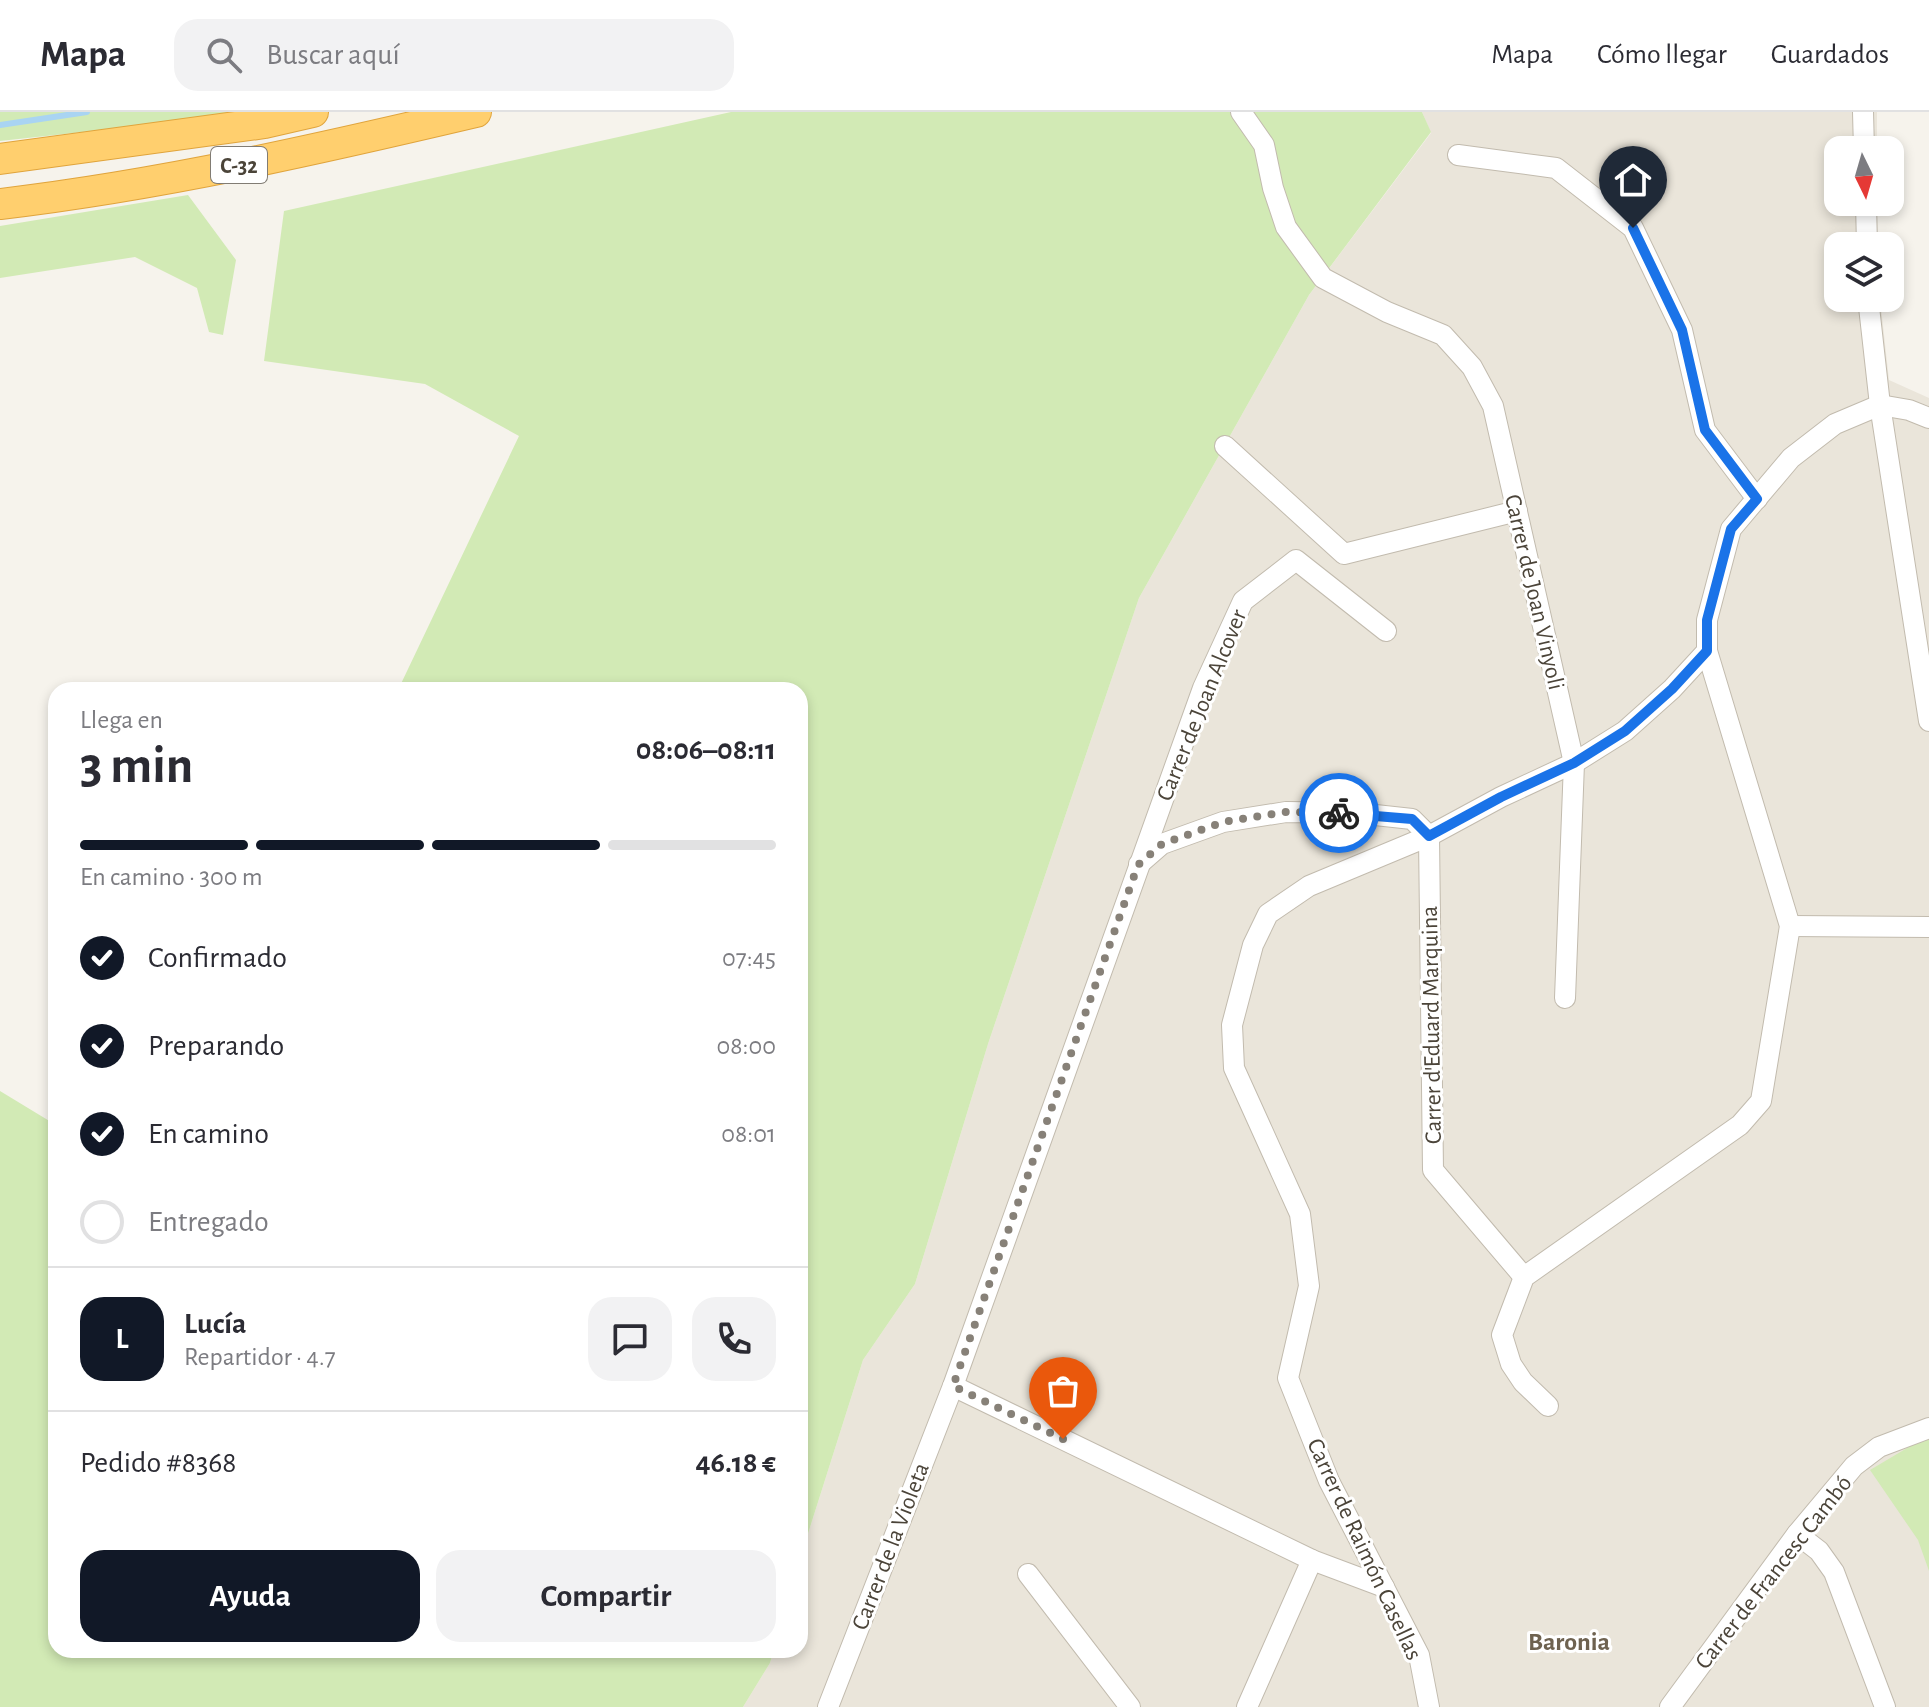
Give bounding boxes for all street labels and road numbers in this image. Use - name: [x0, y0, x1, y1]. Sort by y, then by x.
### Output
- road number: C-32: [211, 147, 267, 183]
- street label: Carrer de Joan Vinyoli: [1500, 492, 1568, 692]
- street label: Carrer de Joan Alcover: [1153, 606, 1251, 804]
- street label: Carrer d'Eduard Marquina: [1418, 906, 1446, 1144]
- street label: Carrer de Raimón Casellas: [1302, 1435, 1426, 1664]
- street label: Carrer de la Violeta: [848, 1459, 934, 1633]
- street label: Carrer de Francesc Cambó: [1691, 1471, 1857, 1674]

